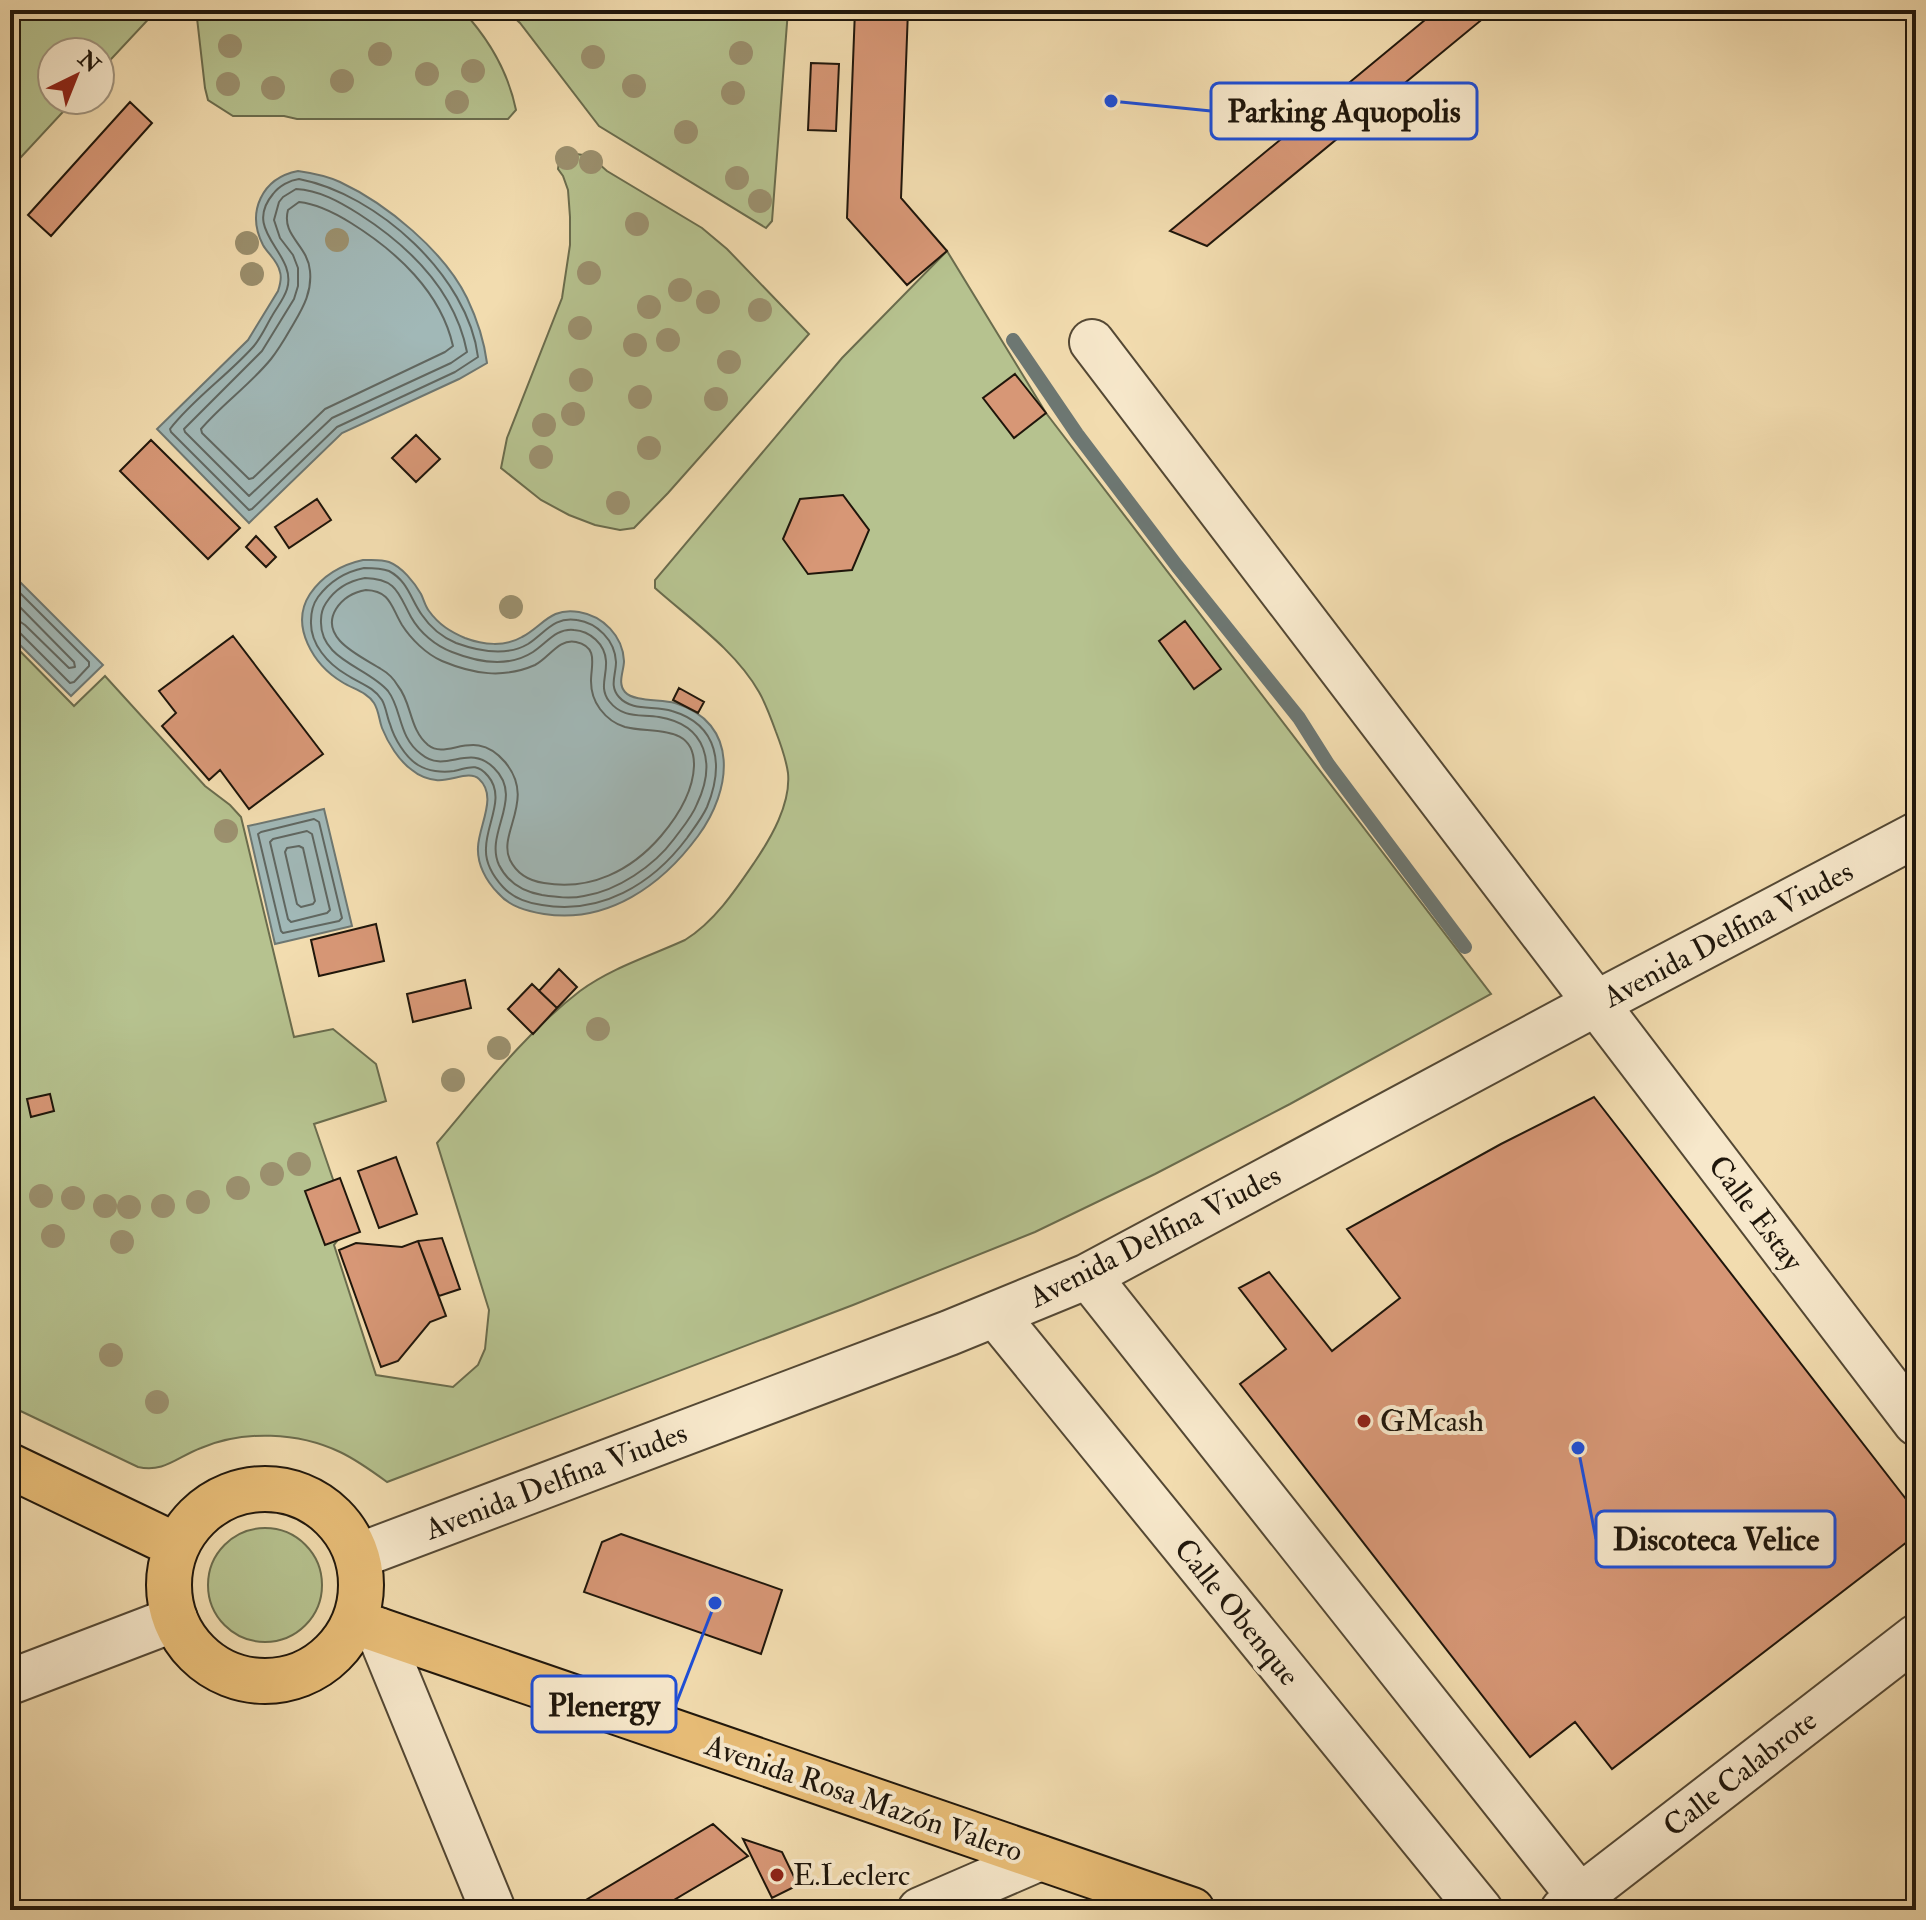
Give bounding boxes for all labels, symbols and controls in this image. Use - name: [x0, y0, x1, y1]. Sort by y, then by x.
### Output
- north arrow: [36, 36, 116, 116]
- text: N: [71, 44, 106, 79]
- callout: Parking Aquopolis: [1211, 83, 1477, 139]
- text: Parking Aquopolis: [1227, 92, 1461, 132]
- street label: Avenida Delfina Viudes: [1596, 853, 1859, 1016]
- street label: Calle Estay: [1700, 1148, 1812, 1279]
- street label: Avenida Delfina Viudes: [1022, 1157, 1287, 1316]
- place label: GMcash: [1380, 1403, 1484, 1440]
- marker: GMcash: [1355, 1412, 1373, 1430]
- street label: Avenida Delfina Viudes: [419, 1414, 692, 1549]
- callout: Discoteca Velice: [1596, 1511, 1835, 1567]
- text: Discoteca Velice: [1613, 1520, 1820, 1560]
- street label: Calle Obenque: [1166, 1531, 1307, 1694]
- callout: Plenergy: [532, 1676, 676, 1732]
- text: Plenergy: [548, 1686, 661, 1726]
- street label: Calle Calabrote: [1656, 1702, 1825, 1845]
- street label: Avenida Rosa Mazón Valero: [699, 1726, 1027, 1870]
- place label: E.Leclerc: [793, 1857, 910, 1894]
- marker: E.Leclerc: [768, 1866, 786, 1884]

